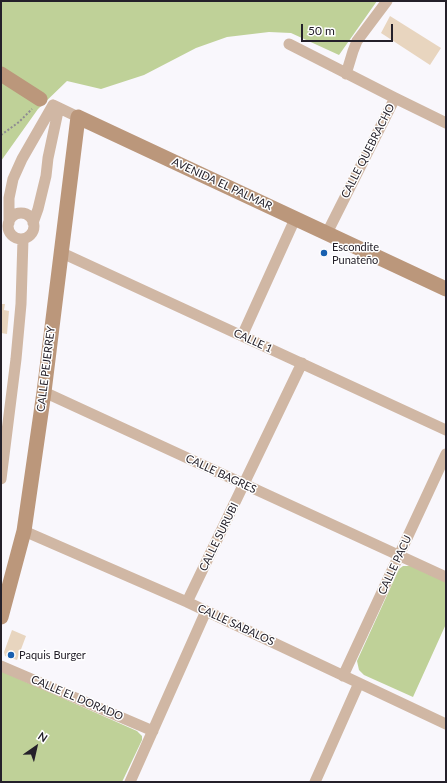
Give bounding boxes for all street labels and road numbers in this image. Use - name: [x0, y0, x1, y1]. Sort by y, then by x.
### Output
- street label: CALLE QUEBRACHO: [338, 102, 398, 200]
- street label: AVENIDA EL PALMAR: [170, 155, 274, 213]
- street label: CALLE PEJERREY: [34, 325, 58, 413]
- street label: CALLE 1: [231, 326, 275, 356]
- street label: CALLE BAGRES: [183, 452, 259, 496]
- street label: CALLE SURUBI: [197, 501, 241, 573]
- street label: CALLE PACU: [375, 533, 415, 597]
- street label: CALLE SABALOS: [196, 601, 276, 649]
- street label: CALLE EL DORADO: [29, 673, 125, 723]

